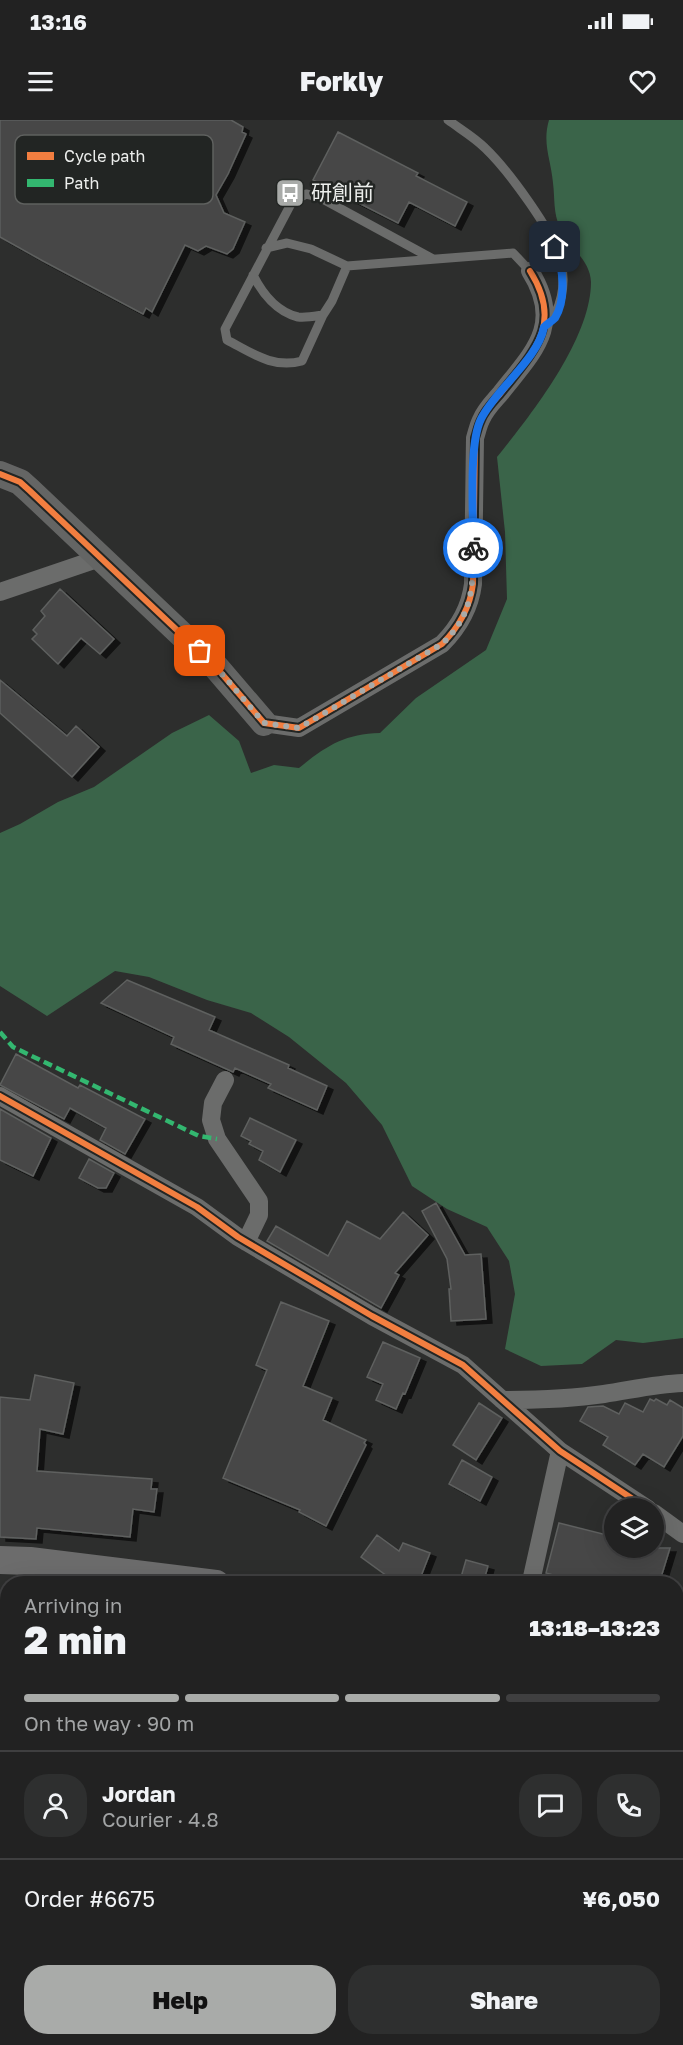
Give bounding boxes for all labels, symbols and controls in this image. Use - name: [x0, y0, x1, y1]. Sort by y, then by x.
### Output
- text: 13:16: [30, 8, 87, 35]
- icon: menu: [24, 65, 57, 98]
- text: Forkly: [300, 65, 383, 97]
- icon: heart: [626, 65, 659, 98]
- legend: [15, 135, 213, 204]
- text: Cycle path: [64, 146, 145, 166]
- text: Path: [64, 173, 99, 193]
- bus stop icon: 研創前: [274, 177, 306, 209]
- place label: 研創前: [311, 179, 374, 205]
- pin: [529, 221, 580, 272]
- icon: home: [538, 230, 571, 263]
- courier: [443, 518, 503, 578]
- icon: bike: [457, 532, 490, 565]
- pin: [174, 625, 225, 676]
- icon: bag: [183, 634, 216, 667]
- map controls: [604, 1498, 664, 1558]
- button: layers: [604, 1498, 664, 1558]
- text: Arriving in: [24, 1593, 122, 1617]
- text: 13:18–13:23: [529, 1614, 660, 1641]
- text: 2 min: [24, 1616, 127, 1663]
- text: On the way · 90 m: [24, 1711, 194, 1735]
- button: person: [24, 1774, 87, 1837]
- button: chat: [519, 1774, 582, 1837]
- button: phone: [597, 1774, 660, 1837]
- text: Jordan: [102, 1780, 176, 1807]
- text: Courier · 4.8: [102, 1807, 219, 1831]
- text: Order #6675: [24, 1885, 155, 1912]
- text: ¥6,050: [582, 1885, 660, 1912]
- button: Help: [24, 1965, 336, 2034]
- button: Share: [348, 1965, 660, 2034]

